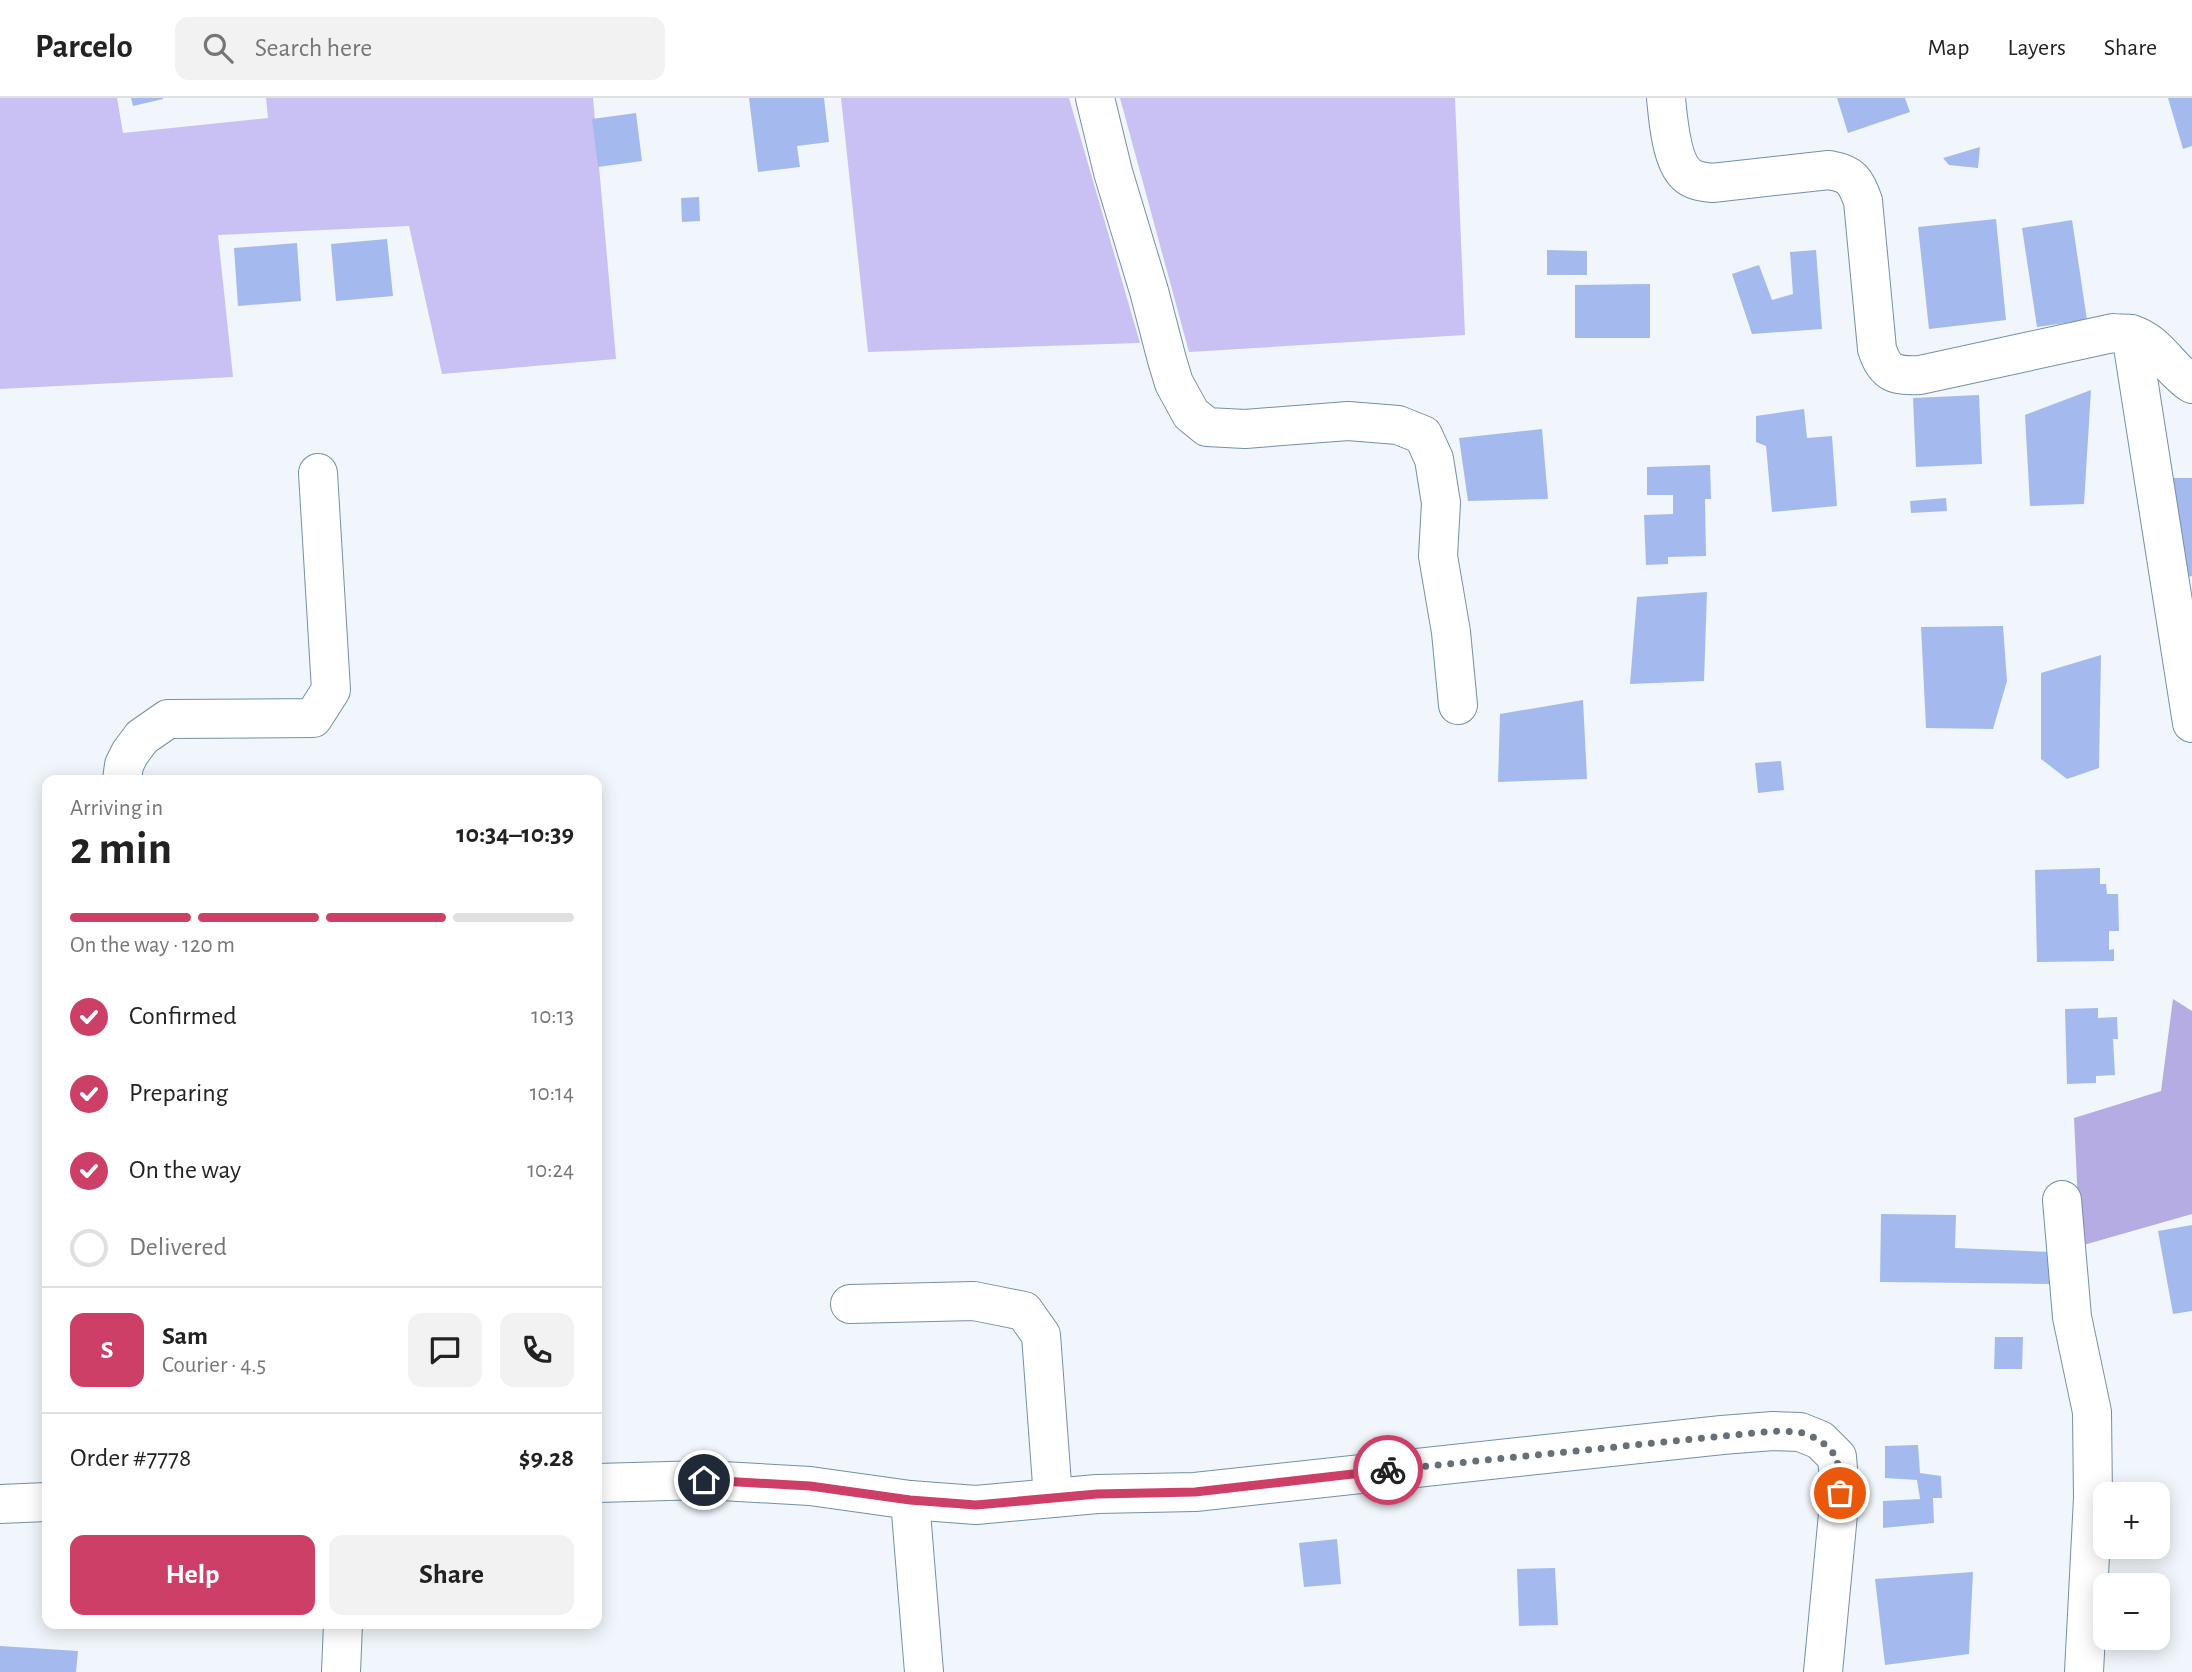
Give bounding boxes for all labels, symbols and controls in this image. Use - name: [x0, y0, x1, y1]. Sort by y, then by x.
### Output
- search box: [175, 17, 665, 80]
- icon: search: [199, 29, 237, 67]
- text: Parcelo: [35, 31, 133, 64]
- text: Search here: [255, 35, 372, 61]
- text: Map: [1927, 36, 1969, 60]
- text: Layers: [2007, 36, 2066, 60]
- text: Share: [2104, 36, 2157, 60]
- text: Arriving in: [70, 797, 163, 820]
- text: 10:34–10:39: [456, 821, 574, 847]
- text: 2 min: [70, 826, 172, 872]
- text: On the way · 120 m: [70, 934, 235, 957]
- icon: check: [70, 998, 108, 1036]
- text: Confirmed: [129, 1003, 237, 1029]
- text: 10:13: [531, 1005, 574, 1028]
- icon: check: [70, 1075, 108, 1113]
- text: Preparing: [129, 1080, 228, 1106]
- text: 10:14: [530, 1082, 574, 1105]
- icon: check: [70, 1152, 108, 1190]
- text: On the way: [129, 1157, 241, 1183]
- text: 10:24: [527, 1159, 574, 1182]
- text: Delivered: [129, 1234, 227, 1260]
- button: chat: [408, 1313, 482, 1387]
- button: phone: [500, 1313, 574, 1387]
- text: Sam: [162, 1323, 208, 1349]
- text: S: [101, 1337, 113, 1363]
- text: Courier · 4.5: [162, 1354, 266, 1377]
- courier: [1353, 1435, 1423, 1505]
- text: Order #7778: [70, 1445, 191, 1471]
- text: $9.28: [519, 1445, 574, 1471]
- pin: [674, 1450, 734, 1510]
- icon: bike: [1369, 1451, 1407, 1489]
- icon: home: [685, 1461, 723, 1499]
- pin: [1810, 1463, 1870, 1523]
- icon: bag: [1821, 1474, 1859, 1512]
- map controls: [2093, 1482, 2170, 1650]
- button: +: [2093, 1482, 2170, 1559]
- button: Help: [70, 1535, 315, 1615]
- button: Share: [329, 1535, 574, 1615]
- button: −: [2093, 1573, 2170, 1650]

